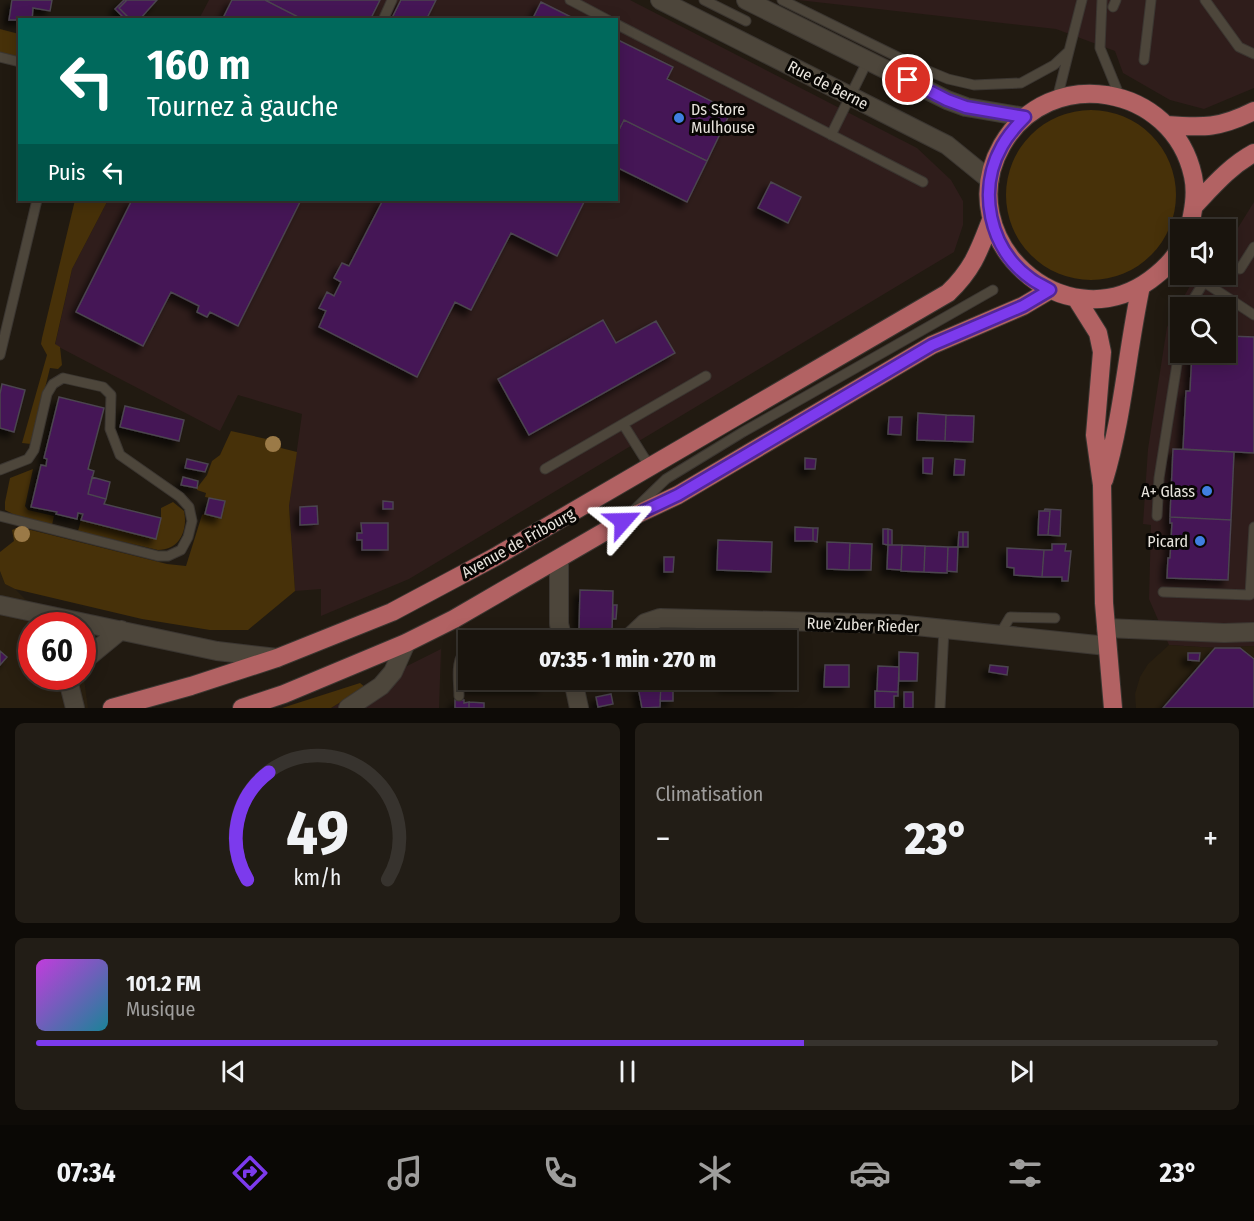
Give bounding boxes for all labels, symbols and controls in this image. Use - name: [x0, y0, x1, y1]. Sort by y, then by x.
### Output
- text: 160 m: [147, 40, 250, 90]
- icon: left: [48, 42, 126, 120]
- pin: [882, 54, 933, 105]
- street label: Rue de Berne: [785, 57, 871, 113]
- icon: arrive: [891, 63, 924, 96]
- text: Tournez à gauche: [147, 91, 338, 123]
- place label: Ds Store Mulhouse: [691, 100, 755, 137]
- marker: Ds Store Mulhouse: [672, 111, 686, 125]
- icon: left: [97, 156, 130, 189]
- text: Puis: [48, 159, 85, 186]
- map controls: [1170, 219, 1236, 363]
- button: sound: [1170, 219, 1236, 285]
- button: search: [1170, 297, 1236, 363]
- place label: A+ Glass: [1141, 482, 1195, 501]
- marker: A+ Glass: [1200, 484, 1214, 498]
- position arrow: [591, 489, 655, 553]
- street label: Avenue de Fribourg: [458, 504, 578, 582]
- place label: Picard: [1147, 532, 1188, 551]
- marker: Picard: [1193, 534, 1207, 548]
- speed limit sign: 60: [18, 612, 96, 690]
- street label: Rue Zuber Rieder: [806, 614, 920, 636]
- text: 07:35 · 1 min · 270 m: [539, 646, 716, 673]
- text: Climatisation: [656, 782, 763, 806]
- text: 49: [286, 796, 349, 871]
- text: 23°: [905, 812, 969, 866]
- text: −: [656, 819, 670, 859]
- text: +: [1203, 819, 1218, 859]
- text: km/h: [293, 865, 341, 891]
- text: 101.2 FM: [126, 970, 201, 997]
- text: Musique: [126, 997, 195, 1021]
- icon: previous: [217, 1055, 250, 1088]
- icon: pause: [611, 1055, 644, 1088]
- icon: next: [1005, 1055, 1038, 1088]
- icon: directions: [229, 1152, 271, 1194]
- icon: music: [384, 1152, 426, 1194]
- icon: phone: [539, 1152, 581, 1194]
- icon: climate: [694, 1152, 736, 1194]
- icon: car: [849, 1152, 891, 1194]
- icon: filters: [1004, 1152, 1046, 1194]
- text: 07:34: [57, 1157, 116, 1189]
- text: 23°: [1159, 1157, 1197, 1189]

